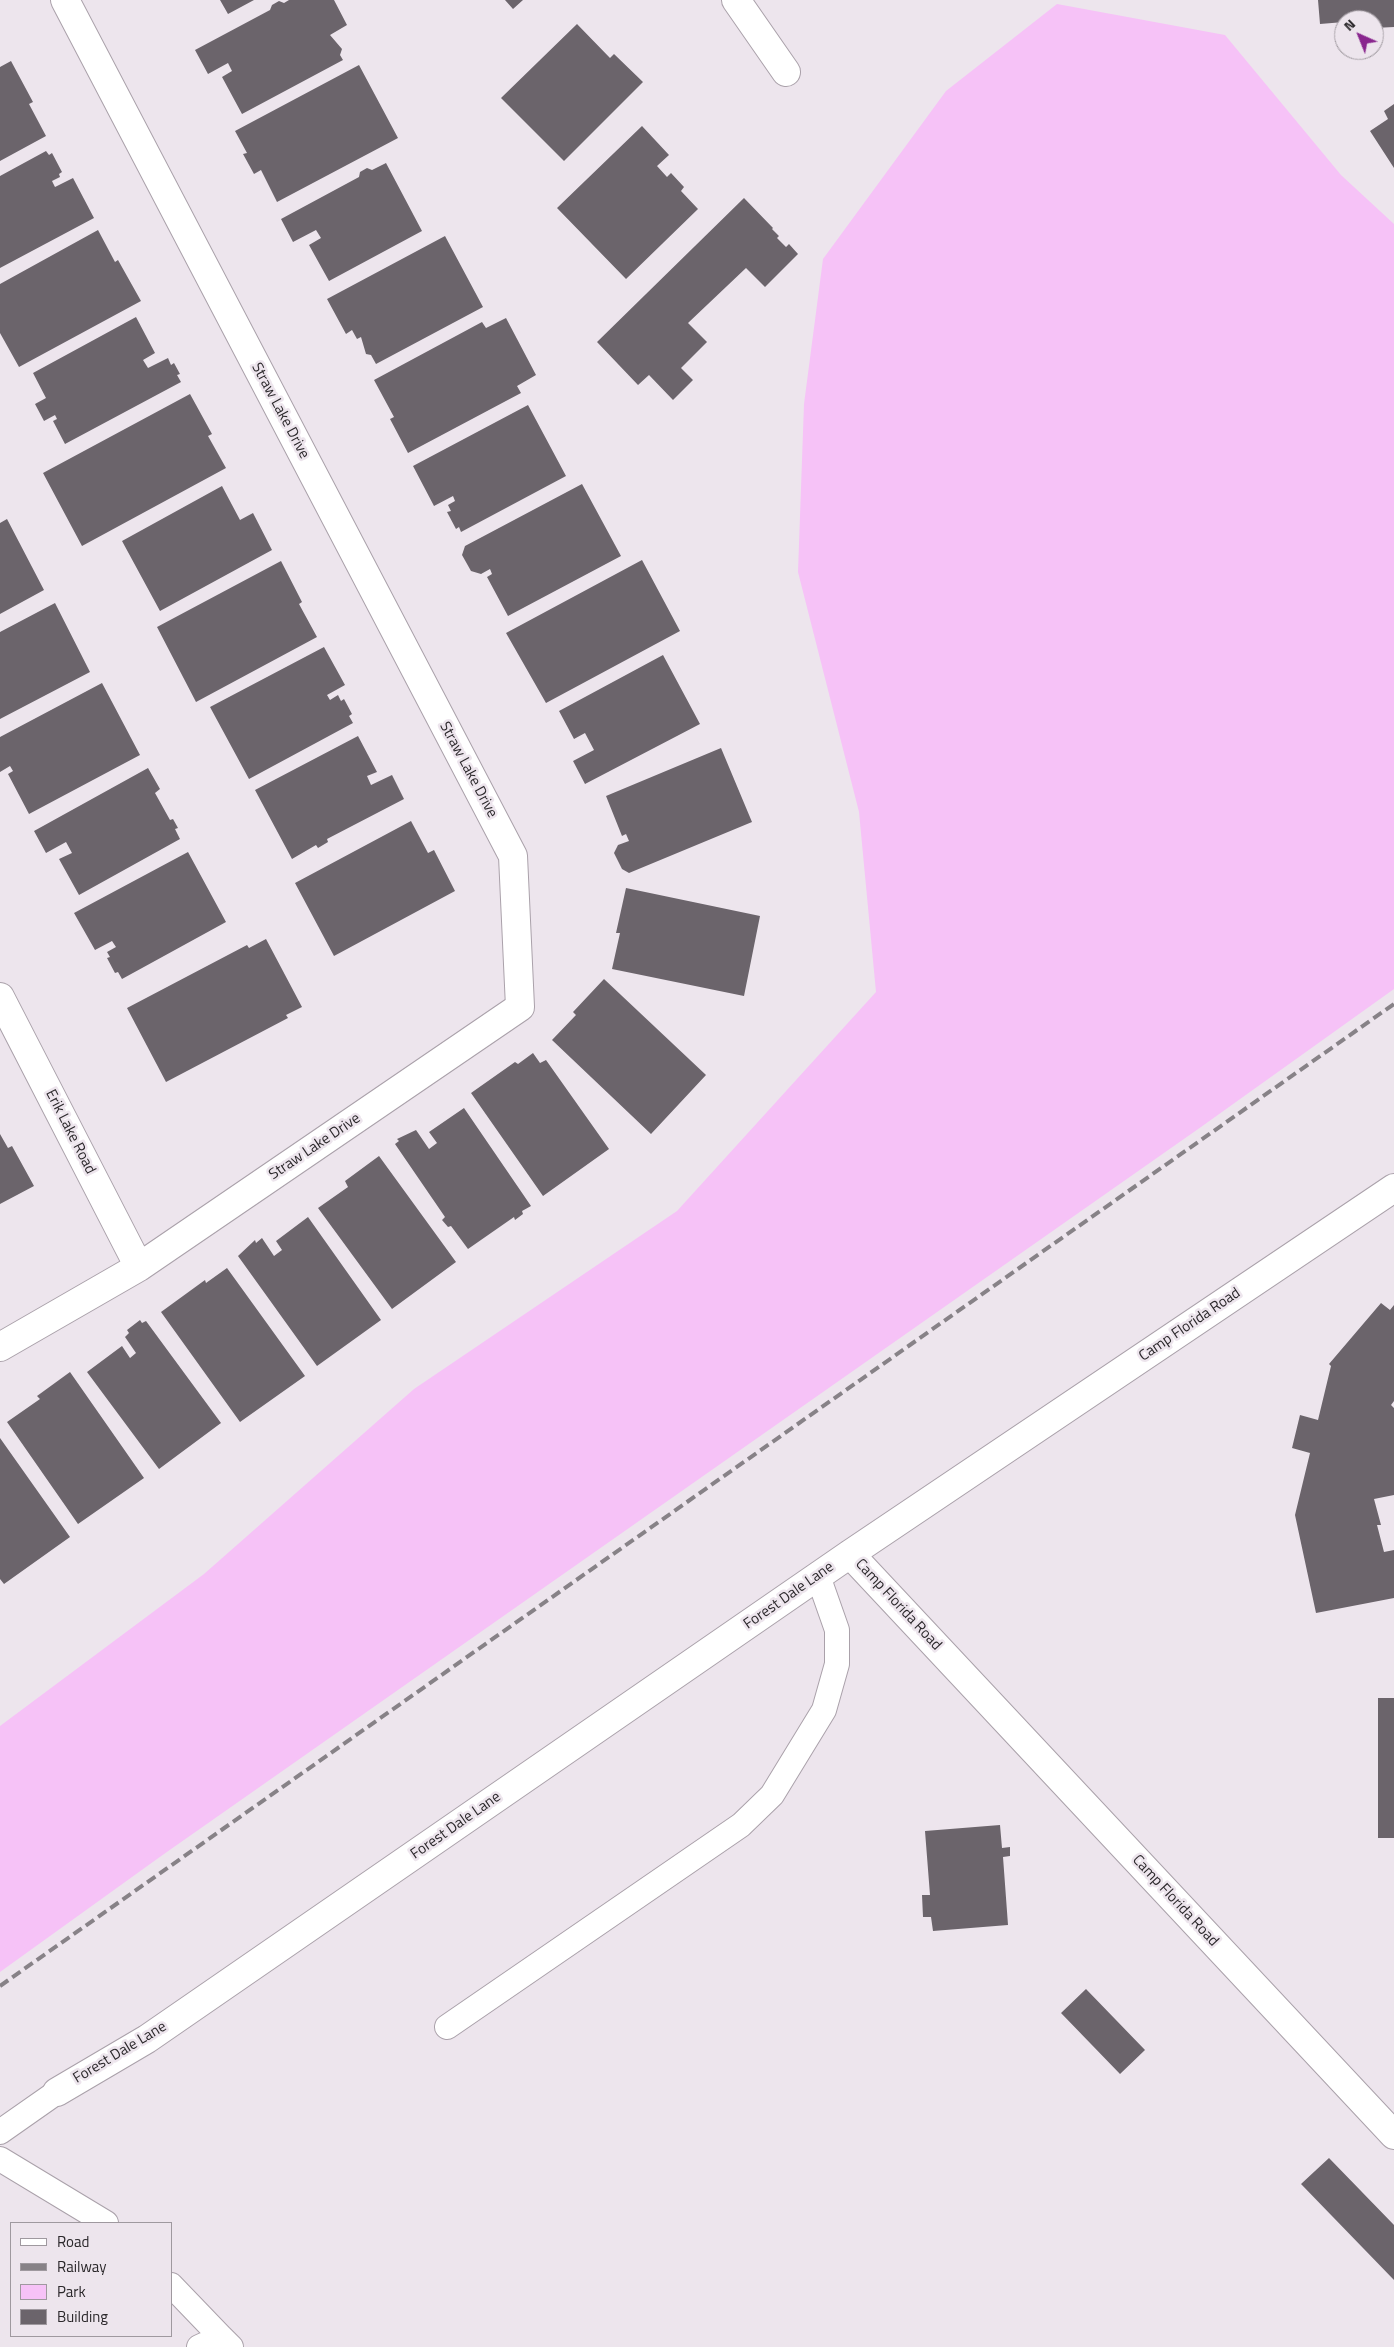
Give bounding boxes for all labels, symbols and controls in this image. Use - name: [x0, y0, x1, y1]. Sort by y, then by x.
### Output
- north arrow: [1334, 10, 1384, 60]
- text: N: [1338, 14, 1360, 35]
- street label: Straw Lake Drive: [247, 360, 313, 462]
- street label: Straw Lake Drive: [435, 719, 501, 821]
- street label: Erik Lake Road: [41, 1087, 99, 1177]
- street label: Straw Lake Drive: [266, 1110, 364, 1184]
- street label: Camp Florida Road: [1136, 1284, 1244, 1366]
- street label: Camp Florida Road: [851, 1556, 945, 1654]
- street label: Forest Dale Lane: [741, 1558, 837, 1634]
- street label: Forest Dale Lane: [408, 1788, 504, 1864]
- street label: Camp Florida Road: [1128, 1852, 1222, 1950]
- street label: Forest Dale Lane: [70, 2018, 170, 2088]
- legend: [10, 2222, 172, 2337]
- text: Road: [57, 2230, 89, 2253]
- text: Railway: [57, 2255, 107, 2278]
- text: Park: [57, 2280, 86, 2303]
- text: Building: [57, 2305, 108, 2328]

